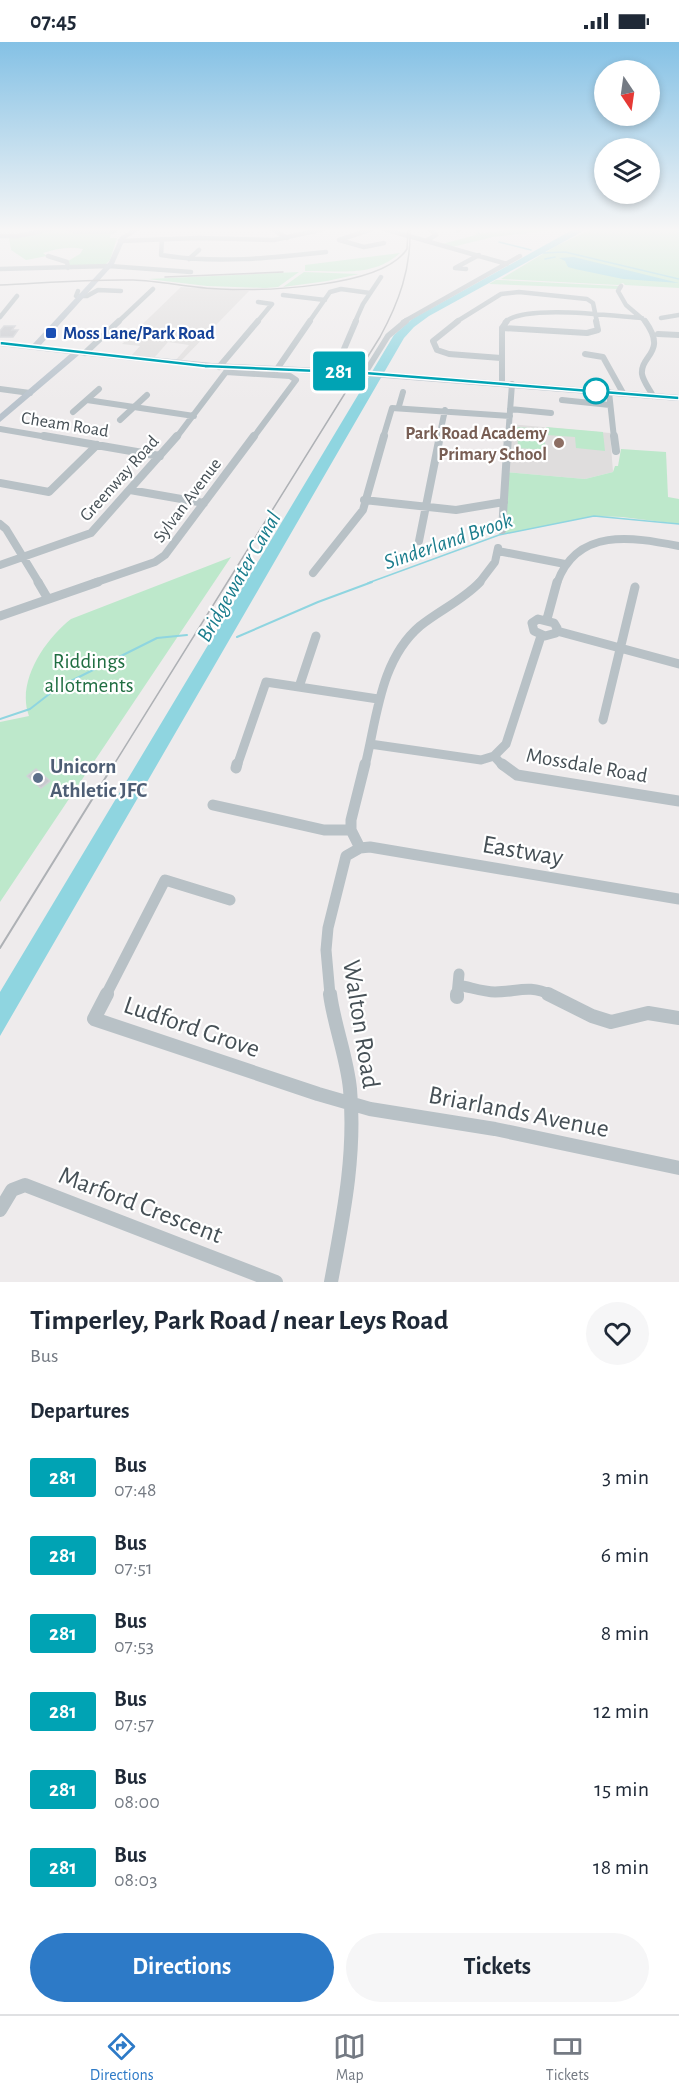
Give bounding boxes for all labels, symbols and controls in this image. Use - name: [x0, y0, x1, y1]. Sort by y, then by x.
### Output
- text: 07:45: [30, 10, 77, 32]
- north arrow: [594, 60, 660, 126]
- map controls: [594, 60, 660, 204]
- button: layers: [594, 138, 660, 204]
- place label: Moss Lane/Park Road: [63, 325, 215, 343]
- marker: Moss Lane/Park Road: [44, 326, 58, 340]
- line badge: 281: [304, 352, 374, 390]
- text: 281: [325, 361, 353, 382]
- unlabelled marker: [583, 378, 609, 404]
- street label: Cheam Road: [20, 409, 110, 441]
- place label: Park Road Academy Primary School: [405, 425, 548, 464]
- street label: Greenway Road: [77, 432, 163, 525]
- marker: Park Road Academy Primary School: [552, 436, 566, 450]
- street label: Sylvan Avenue: [150, 455, 225, 546]
- water label: Bridgewater Canal: [193, 508, 285, 645]
- water label: Sinderland Brook: [381, 509, 516, 573]
- park label: Riddings allotments: [45, 651, 133, 696]
- street label: Mossdale Road: [525, 744, 649, 787]
- place label: Unicorn Athletic JFC: [50, 756, 147, 801]
- marker: Unicorn Athletic JFC: [31, 771, 45, 785]
- street label: Eastway: [480, 831, 565, 871]
- street label: Walton Road: [338, 958, 384, 1090]
- street label: Ludford Grove: [120, 992, 263, 1062]
- street label: Briarlands Avenue: [426, 1082, 611, 1142]
- street label: Marford Crescent: [55, 1162, 226, 1248]
- button: heart: [586, 1302, 649, 1365]
- text: Timperley, Park Road / near Leys Road: [30, 1307, 448, 1335]
- text: Bus: [30, 1346, 58, 1366]
- text: Departures: [30, 1400, 130, 1422]
- text: Bus: [114, 1454, 147, 1476]
- text: 3 min: [602, 1466, 649, 1488]
- text: 281: [49, 1467, 77, 1488]
- text: 07:48: [114, 1480, 157, 1500]
- text: Bus: [114, 1532, 147, 1554]
- text: 6 min: [601, 1544, 649, 1566]
- text: 281: [49, 1545, 77, 1566]
- text: 07:51: [114, 1558, 153, 1578]
- text: Bus: [114, 1610, 147, 1632]
- text: 8 min: [601, 1622, 649, 1644]
- text: 281: [49, 1623, 77, 1644]
- text: 07:53: [114, 1636, 154, 1656]
- text: Bus: [114, 1688, 147, 1710]
- text: 12 min: [594, 1700, 649, 1722]
- text: 281: [49, 1701, 77, 1722]
- text: 07:57: [114, 1714, 154, 1734]
- text: Bus: [114, 1766, 147, 1788]
- text: 15 min: [594, 1778, 649, 1800]
- text: 281: [49, 1779, 77, 1800]
- text: 08:00: [114, 1792, 160, 1812]
- text: Bus: [114, 1844, 147, 1866]
- text: 18 min: [593, 1856, 649, 1878]
- text: 281: [49, 1857, 77, 1878]
- text: 08:03: [114, 1870, 157, 1890]
- button: Directions: [30, 1933, 334, 2002]
- button: Tickets: [346, 1933, 649, 2002]
- tab: Directions: [90, 2030, 154, 2085]
- tab: Map: [333, 2030, 366, 2085]
- tab: Tickets: [546, 2030, 589, 2085]

